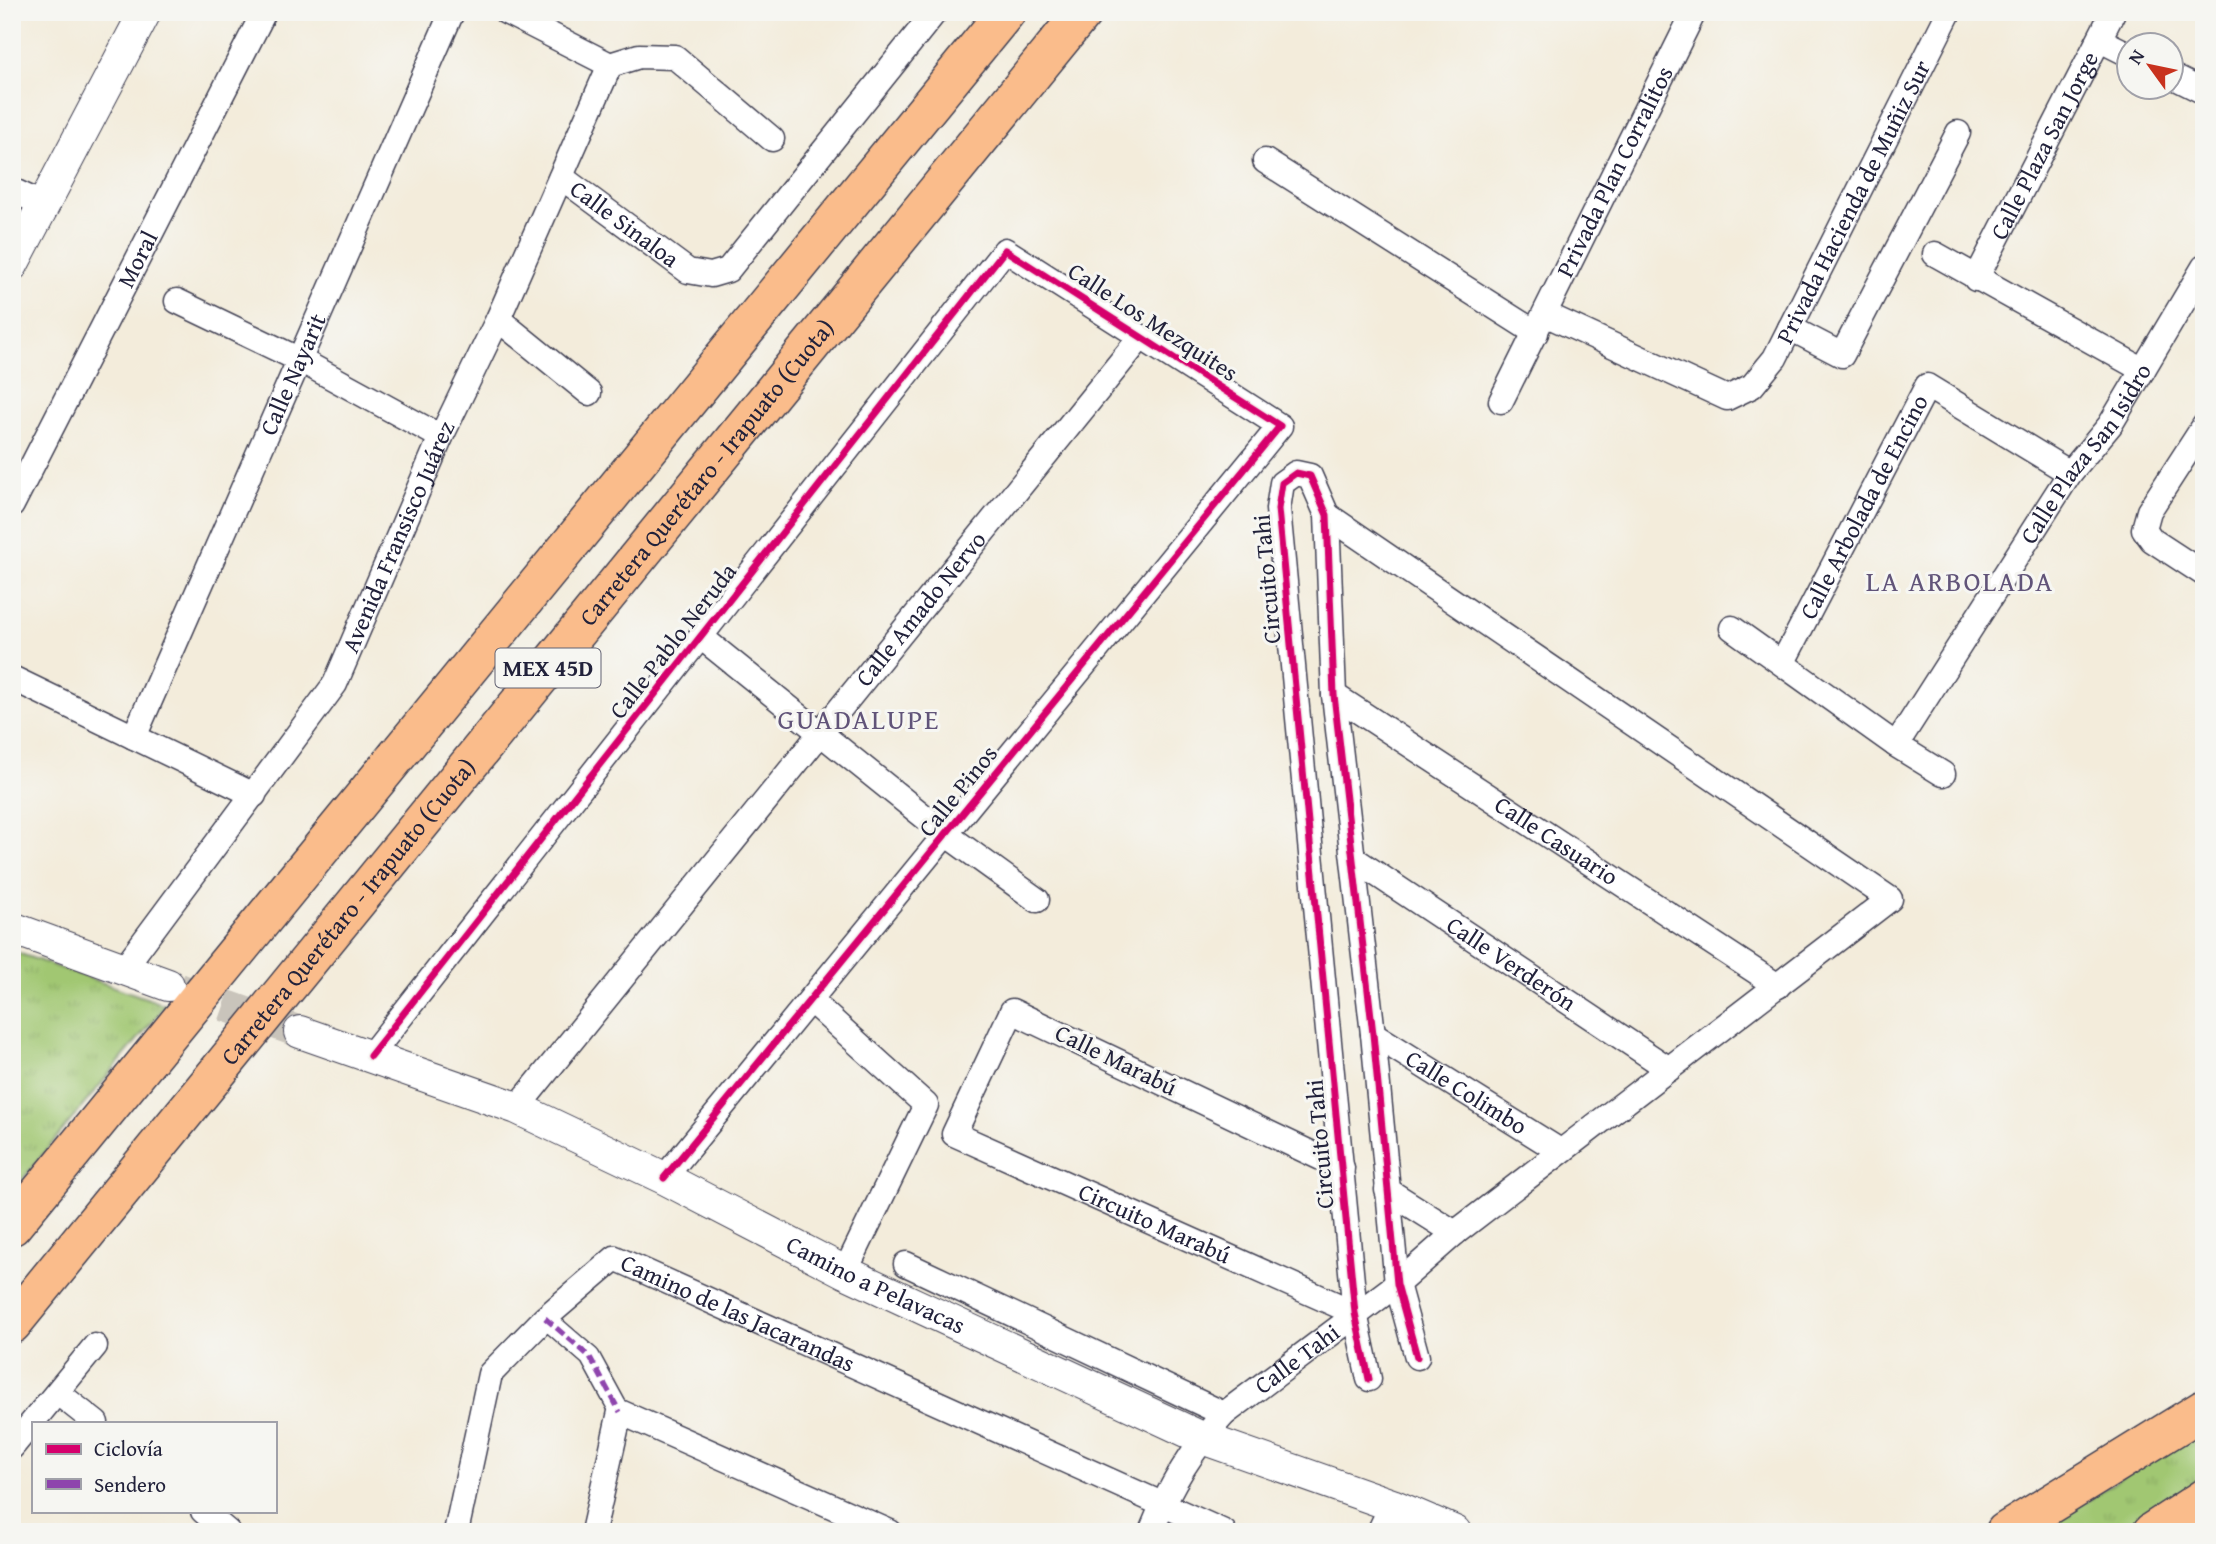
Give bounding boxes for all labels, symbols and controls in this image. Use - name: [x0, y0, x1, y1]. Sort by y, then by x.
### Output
- north arrow: [2114, 32, 2184, 102]
- text: N: [2121, 44, 2151, 70]
- street label: Calle Plaza San Jorge: [1981, 45, 2107, 246]
- street label: Privada Hacienda de Muñiz Sur: [1767, 54, 1939, 350]
- street label: Privada Plan Corralitos: [1547, 60, 1681, 283]
- street label: Calle Sinaloa: [563, 171, 687, 276]
- street label: Moral: [108, 224, 166, 294]
- street label: Calle Los Mezquites: [1061, 253, 1245, 390]
- street label: Calle Nayarit: [251, 307, 335, 441]
- street label: Carretera Querétaro - Irapuato (Cuota): [571, 311, 842, 633]
- street label: Calle Plaza San Isidro: [2011, 357, 2160, 551]
- street label: Calle Arbolada de Encino: [1790, 388, 1937, 625]
- street label: Avenida Fransisco Juárez: [333, 415, 463, 658]
- street label: Circuito Tahi: [1243, 513, 1290, 645]
- street label: Calle Amado Nervo: [847, 523, 994, 694]
- street label: Calle Pablo Neruda: [601, 555, 745, 726]
- district label: LA ARBOLADA: [1866, 560, 2054, 601]
- road number: MEX 45D: [496, 648, 600, 688]
- district label: GUADALUPE: [777, 698, 941, 739]
- street label: Calle Pinos: [910, 737, 1006, 844]
- street label: Carretera Querétaro - Irapuato (Cuota): [212, 751, 484, 1072]
- street label: Calle Casuario: [1488, 787, 1626, 894]
- street label: Calle Verderón: [1440, 907, 1584, 1020]
- street label: Calle Marabú: [1049, 1015, 1183, 1104]
- street label: Calle Colimbo: [1399, 1041, 1534, 1143]
- street label: Circuito Tahi: [1296, 1078, 1343, 1210]
- street label: Circuito Marabú: [1073, 1174, 1236, 1272]
- street label: Camino a Pelavacas: [780, 1227, 971, 1342]
- street label: Camino de las Jacarandas: [615, 1245, 861, 1381]
- street label: Calle Tahi: [1247, 1315, 1347, 1402]
- legend: [32, 1422, 276, 1512]
- text: Ciclovía: [94, 1433, 163, 1464]
- text: Sendero: [94, 1469, 166, 1500]

